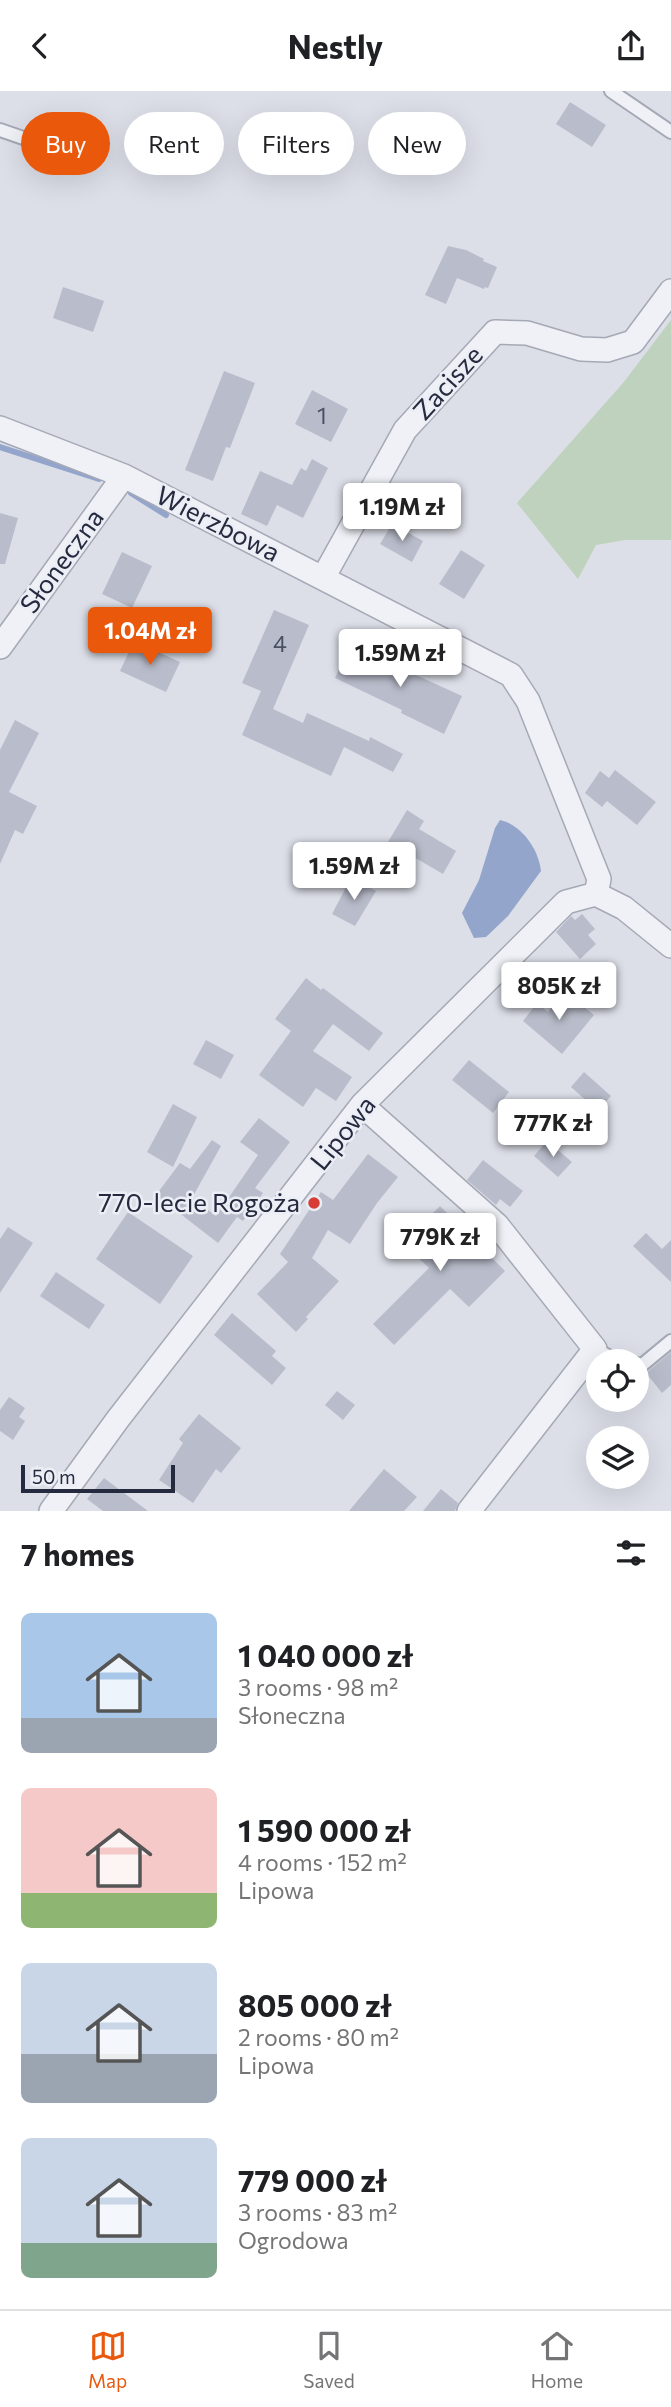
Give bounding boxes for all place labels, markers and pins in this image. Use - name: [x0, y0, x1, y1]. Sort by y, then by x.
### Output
- pin: 1.19M zł: [330, 483, 474, 543]
- pin: 1.04M zł: [78, 607, 222, 667]
- pin: 1.59M zł: [328, 629, 472, 689]
- pin: 1.59M zł: [282, 843, 426, 902]
- pin: 805K zł: [494, 963, 624, 1022]
- pin: 777K zł: [488, 1100, 618, 1159]
- place label: 770-lecie Rogoża: [98, 1186, 300, 1217]
- marker: 770-lecie Rogoża: [306, 1195, 322, 1211]
- pin: 779K zł: [375, 1213, 505, 1273]

